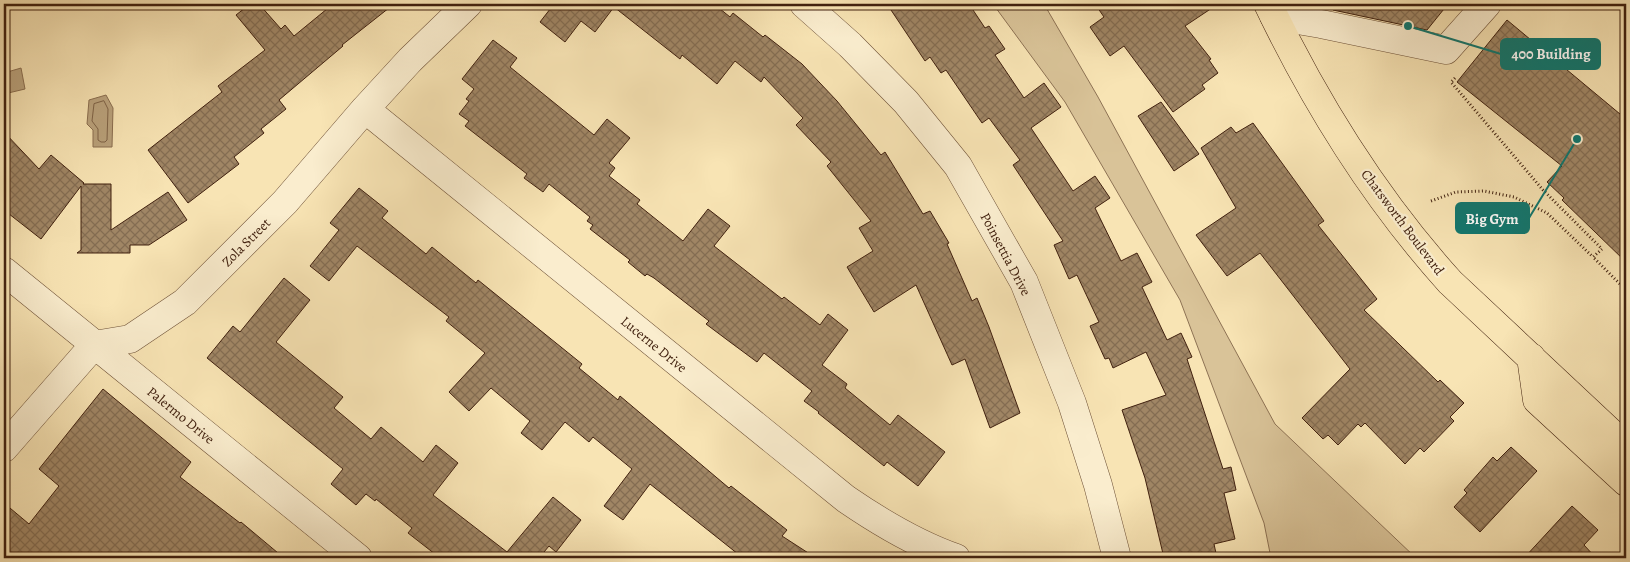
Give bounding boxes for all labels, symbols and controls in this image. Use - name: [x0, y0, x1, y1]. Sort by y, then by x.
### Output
- callout: 400 Building: [1501, 39, 1600, 69]
- text: 400 Building: [1511, 44, 1591, 64]
- street label: Chatsworth Boulevard: [1357, 166, 1449, 279]
- callout: Big Gym: [1456, 203, 1529, 233]
- street label: Poinsettia Drive: [976, 209, 1035, 299]
- text: Big Gym: [1465, 209, 1519, 229]
- street label: Zola Street: [218, 214, 275, 271]
- street label: Lucerne Drive: [617, 312, 691, 377]
- street label: Palermo Drive: [143, 382, 218, 449]

